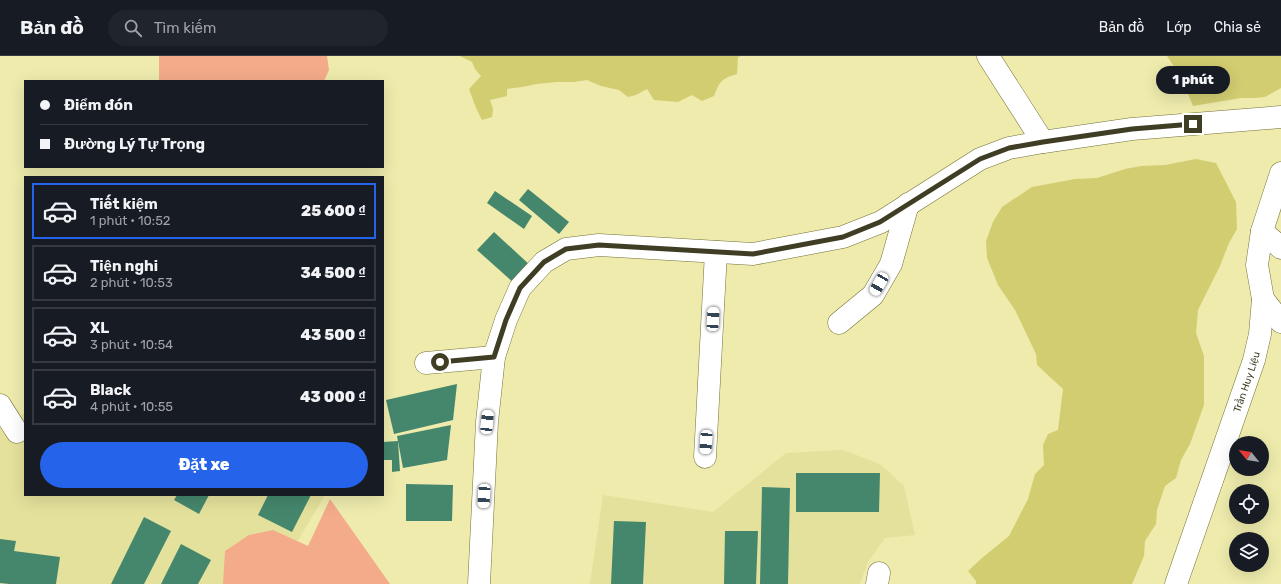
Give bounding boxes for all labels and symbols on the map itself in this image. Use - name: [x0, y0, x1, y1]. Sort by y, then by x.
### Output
- callout: 1 phút: [1156, 66, 1230, 94]
- route end: [1184, 115, 1202, 133]
- car: [868, 271, 890, 297]
- car: [706, 307, 720, 331]
- street label: Trần Huy Liệu: [1231, 351, 1263, 414]
- route start: [431, 353, 449, 371]
- car: [480, 409, 494, 435]
- car: [699, 430, 713, 454]
- north arrow: [1229, 436, 1269, 476]
- car: [477, 484, 491, 508]

